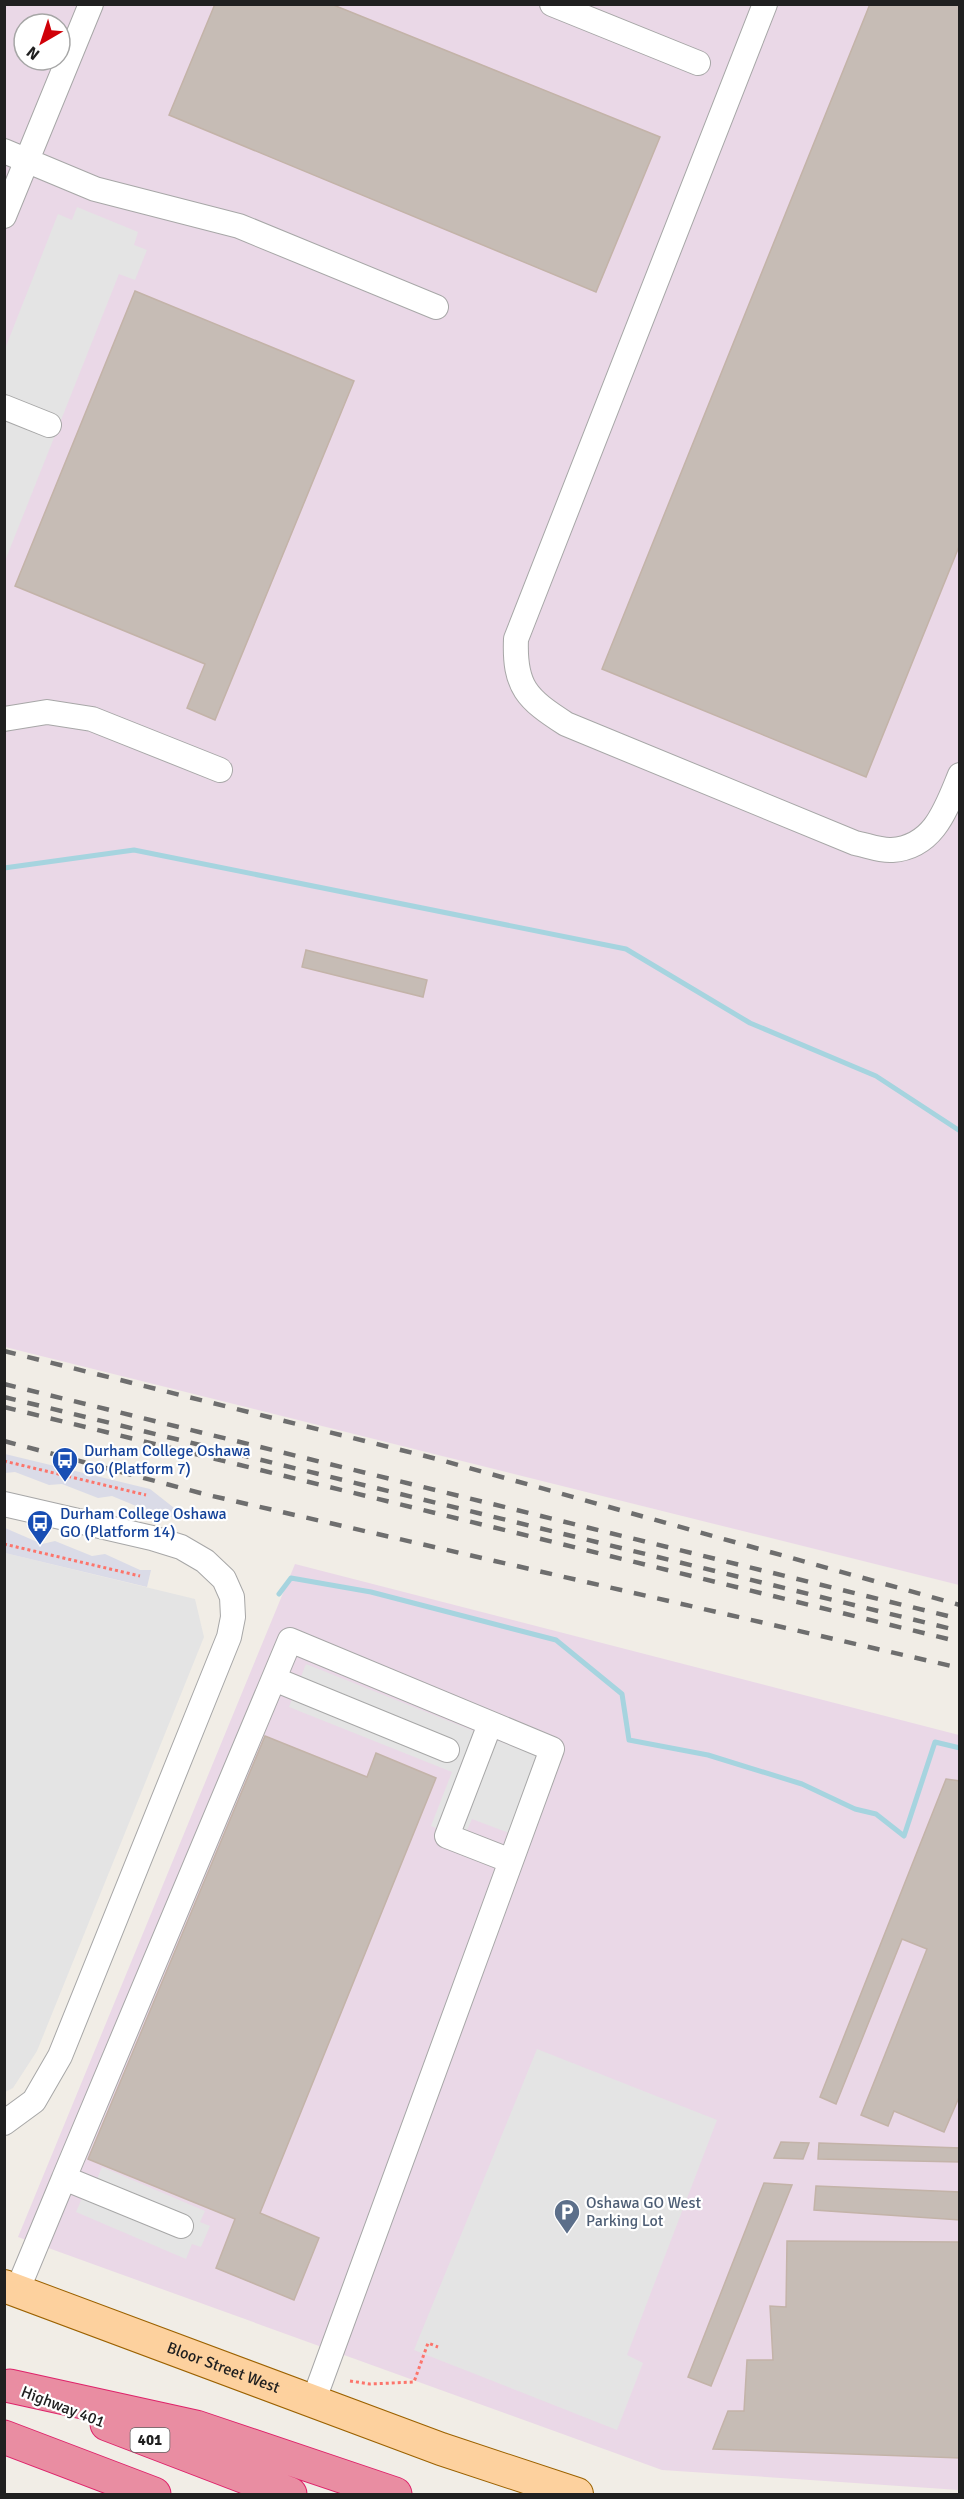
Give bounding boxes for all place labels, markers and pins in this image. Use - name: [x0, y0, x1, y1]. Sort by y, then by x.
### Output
- place label: Durham College Oshawa GO (Platform 7): [84, 1441, 251, 1479]
- bus stop icon: Durham College Oshawa GO (Platform 7): [50, 1445, 80, 1483]
- place label: Durham College Oshawa GO (Platform 14): [60, 1504, 227, 1542]
- bus stop icon: Durham College Oshawa GO (Platform 14): [25, 1508, 55, 1546]
- place label: Oshawa GO West Parking Lot: [586, 2193, 702, 2231]
- parking icon: Oshawa GO West Parking Lot: [552, 2197, 582, 2235]

